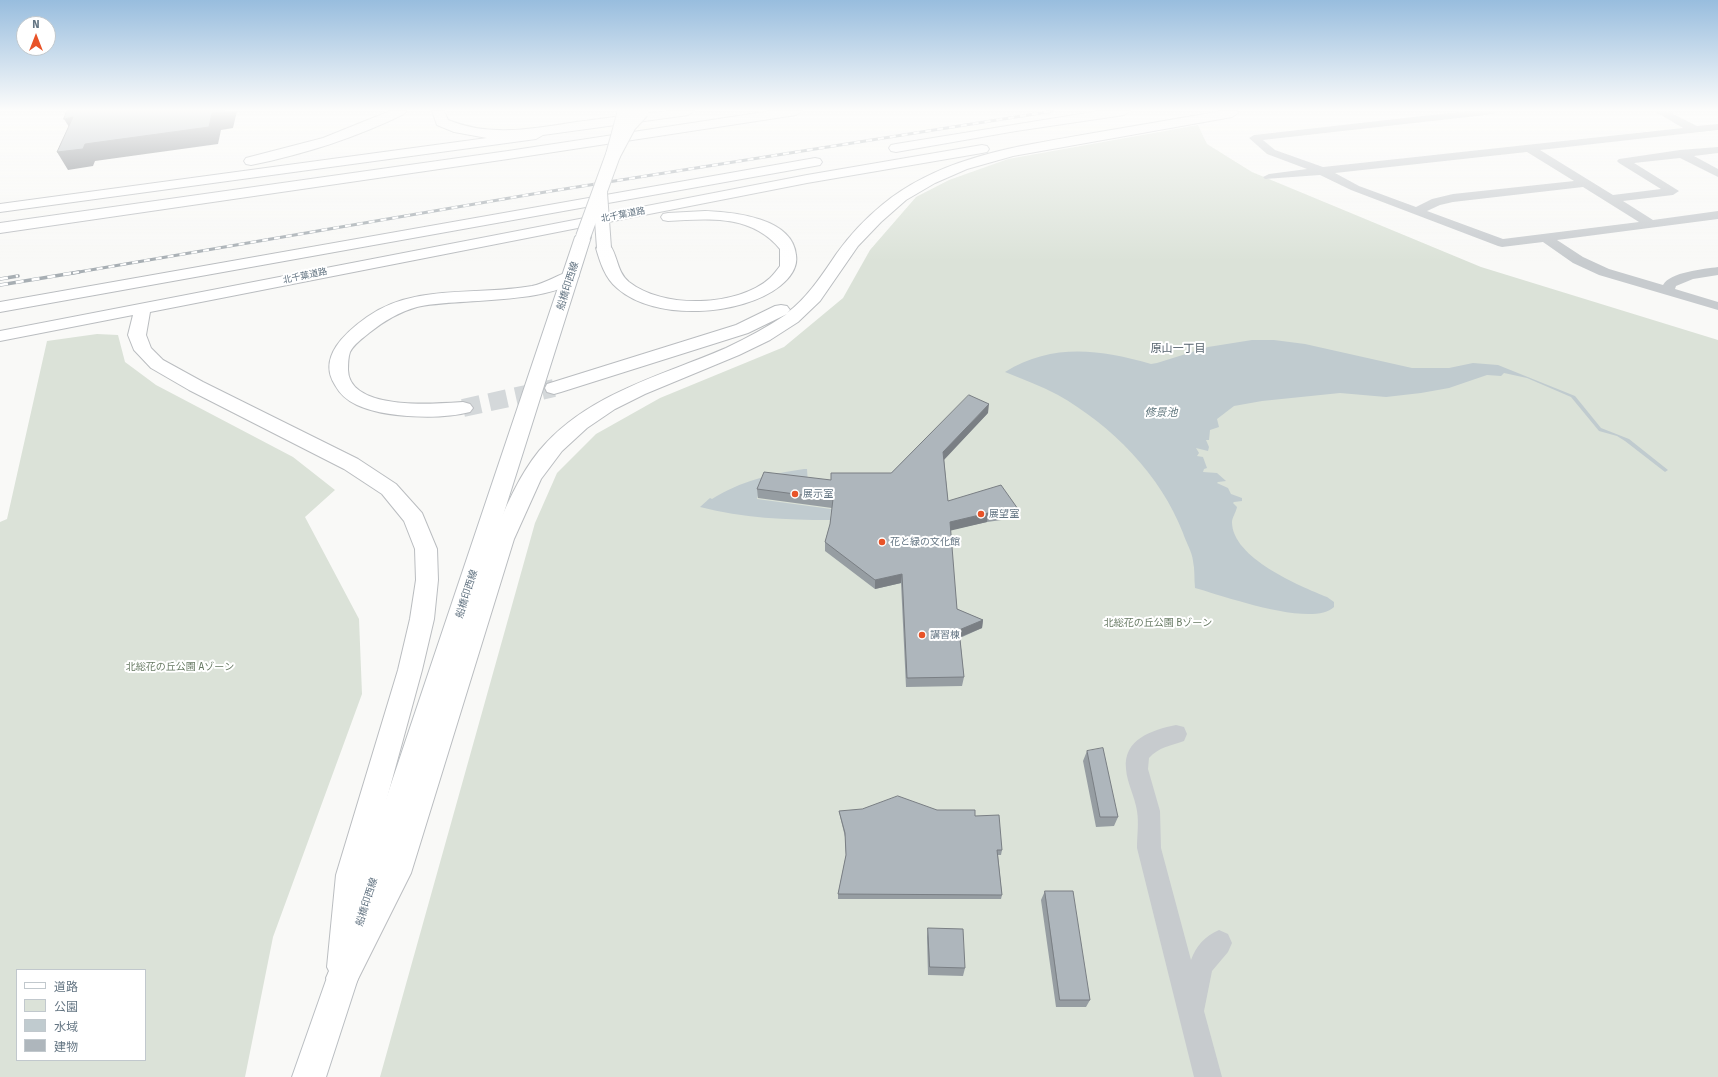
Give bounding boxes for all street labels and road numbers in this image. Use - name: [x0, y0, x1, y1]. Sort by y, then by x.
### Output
- street label: 北千葉道路: [600, 205, 646, 225]
- street label: 船橋印西線: [555, 260, 581, 312]
- street label: 北千葉道路: [282, 266, 328, 286]
- street label: 船橋印西線: [454, 568, 480, 620]
- street label: 船橋印西線: [354, 876, 380, 928]

